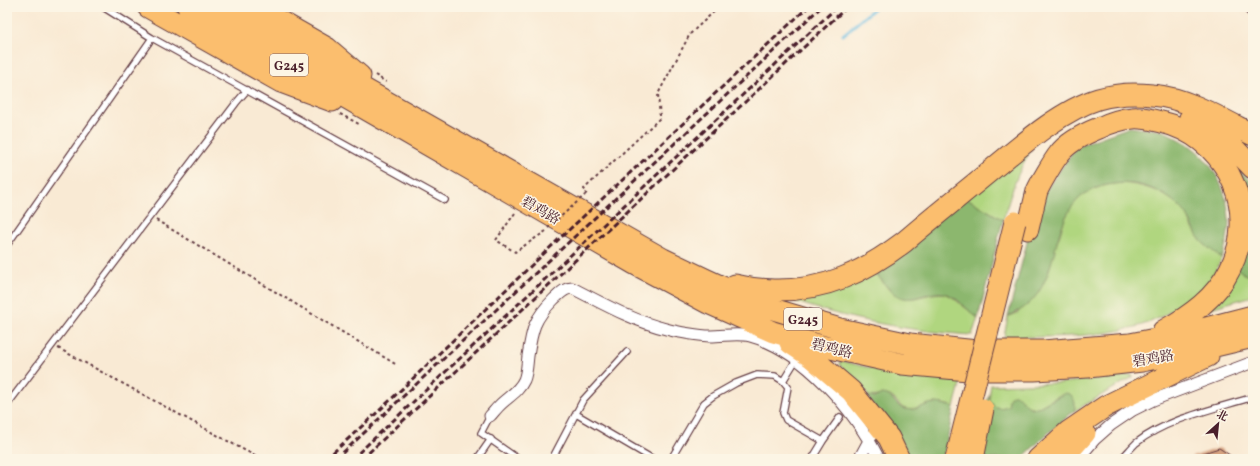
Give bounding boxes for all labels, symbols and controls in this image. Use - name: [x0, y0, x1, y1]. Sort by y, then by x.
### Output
- road number: G245: [270, 54, 308, 76]
- street label: 碧鸡路: [517, 193, 563, 230]
- road number: G245: [784, 308, 822, 330]
- street label: 碧鸡路: [809, 335, 854, 364]
- street label: 碧鸡路: [1131, 346, 1176, 372]
- north arrow: [1198, 404, 1238, 444]
- text: 北: [1214, 407, 1230, 426]

